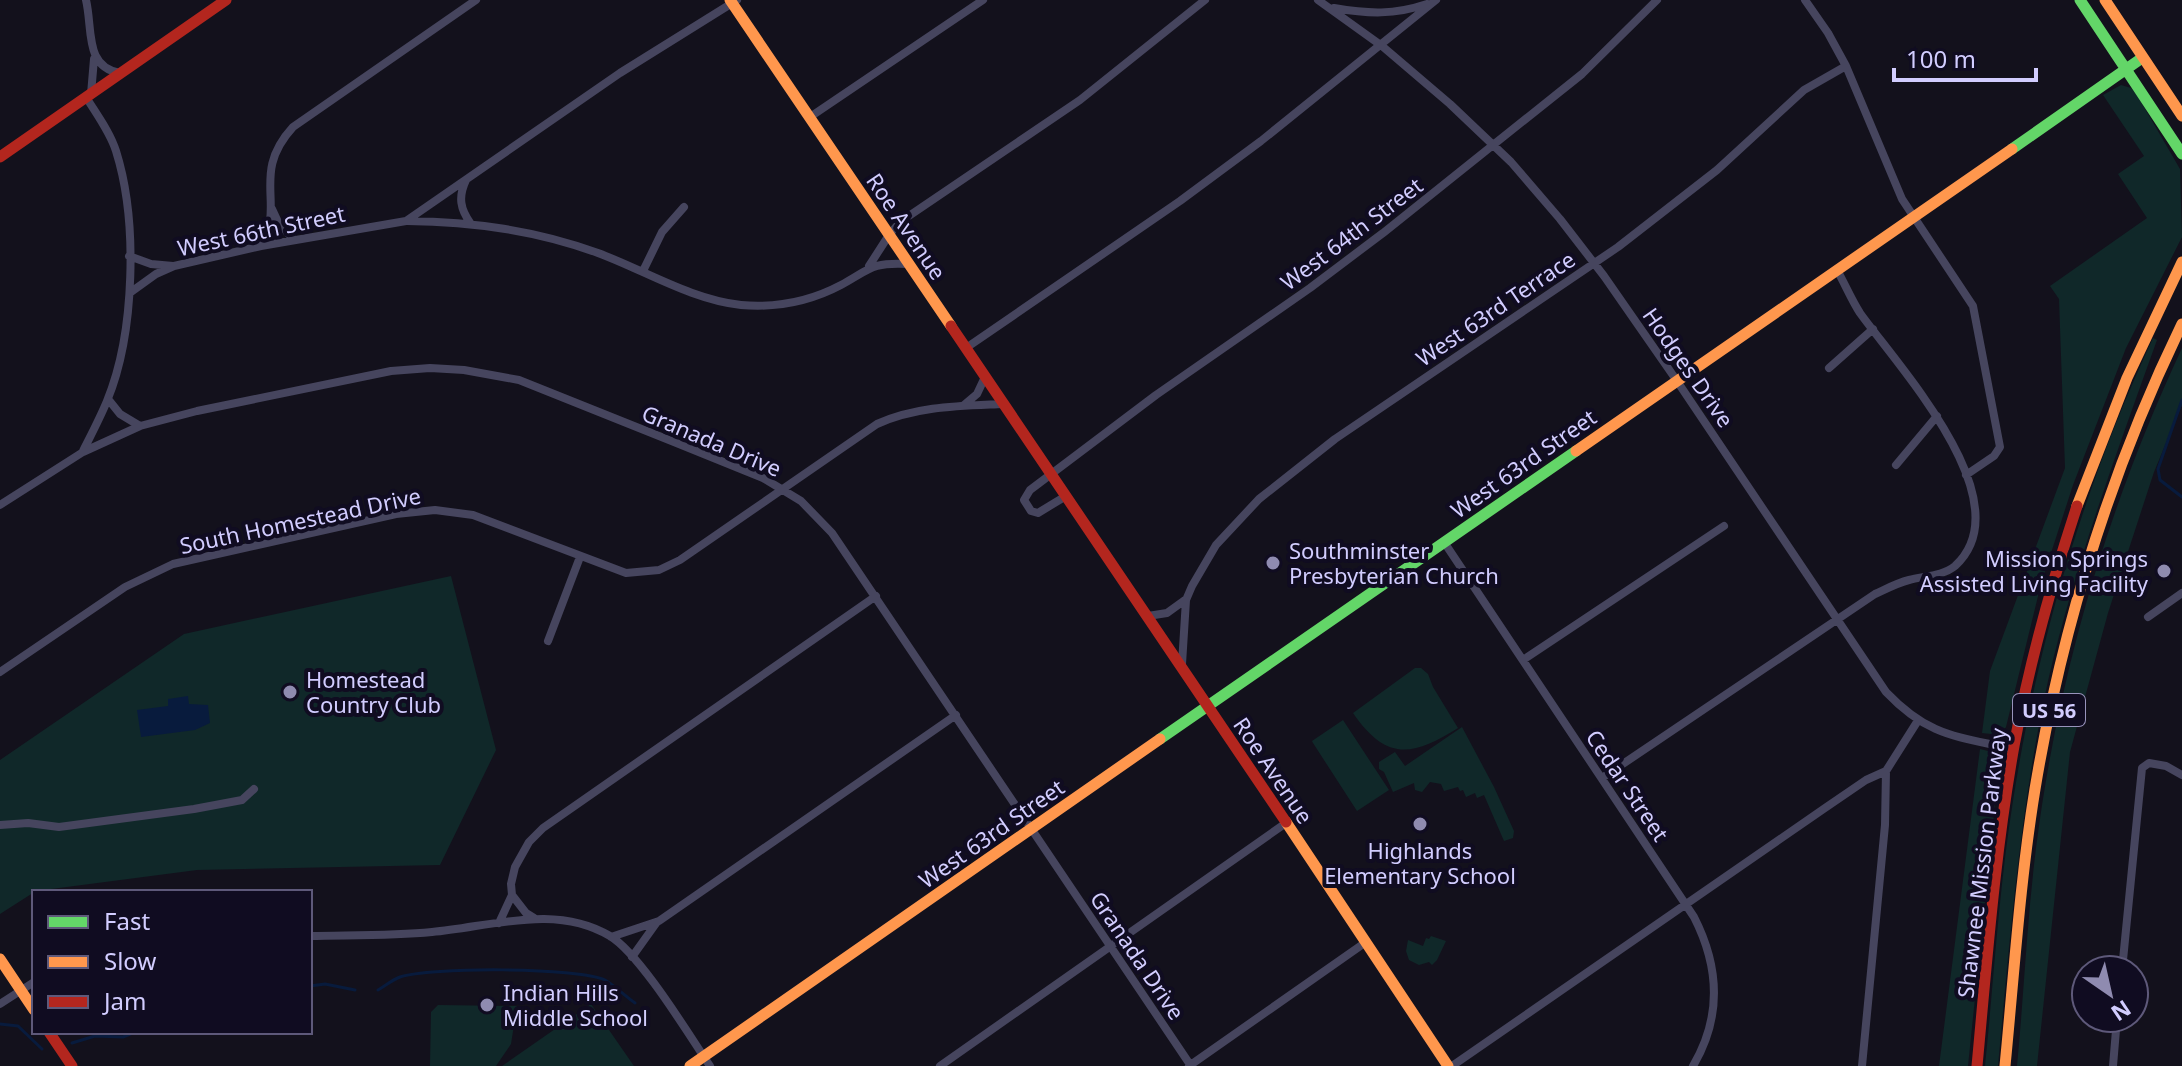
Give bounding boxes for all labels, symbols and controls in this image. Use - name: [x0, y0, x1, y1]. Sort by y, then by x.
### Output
- scale bar: [1894, 32, 2036, 82]
- text: 100 m: [1906, 42, 1976, 75]
- street label: Roe Avenue: [860, 167, 954, 285]
- street label: West 64th Street: [1274, 170, 1428, 296]
- street label: West 66th Street: [175, 198, 348, 262]
- street label: West 63rd Terrace: [1410, 244, 1580, 372]
- street label: Hodges Drive: [1637, 301, 1741, 433]
- street label: Granada Drive: [638, 397, 786, 483]
- street label: West 63rd Street: [1444, 402, 1602, 524]
- street label: South Homestead Drive: [177, 480, 423, 560]
- place label: Southminster Presbyterian Church: [1289, 535, 1499, 590]
- place label: Mission Springs Assisted Living Facility: [1920, 543, 2149, 598]
- marker: Southminster Presbyterian Church: [1264, 554, 1282, 572]
- marker: Mission Springs Assisted Living Facility: [2155, 562, 2173, 580]
- place label: Homestead Country Club: [306, 664, 441, 719]
- marker: Homestead Country Club: [281, 683, 299, 701]
- road number: US 56: [2013, 694, 2085, 726]
- street label: Roe Avenue: [1227, 711, 1321, 829]
- street label: Cedar Street: [1580, 723, 1676, 847]
- street label: Shawnee Mission Parkway: [1950, 726, 2013, 1000]
- street label: West 63rd Street: [912, 772, 1070, 894]
- marker: Highlands Elementary School: [1411, 815, 1429, 833]
- place label: Highlands Elementary School: [1324, 835, 1516, 890]
- street label: Granada Drive: [1084, 885, 1192, 1025]
- legend: [32, 890, 312, 1034]
- text: Fast: [104, 904, 150, 937]
- text: Slow: [104, 944, 156, 977]
- north arrow: [2070, 954, 2150, 1034]
- place label: Indian Hills Middle School: [503, 977, 648, 1032]
- text: Jam: [102, 984, 146, 1017]
- text: N: [2106, 994, 2138, 1029]
- marker: Indian Hills Middle School: [478, 996, 496, 1014]

